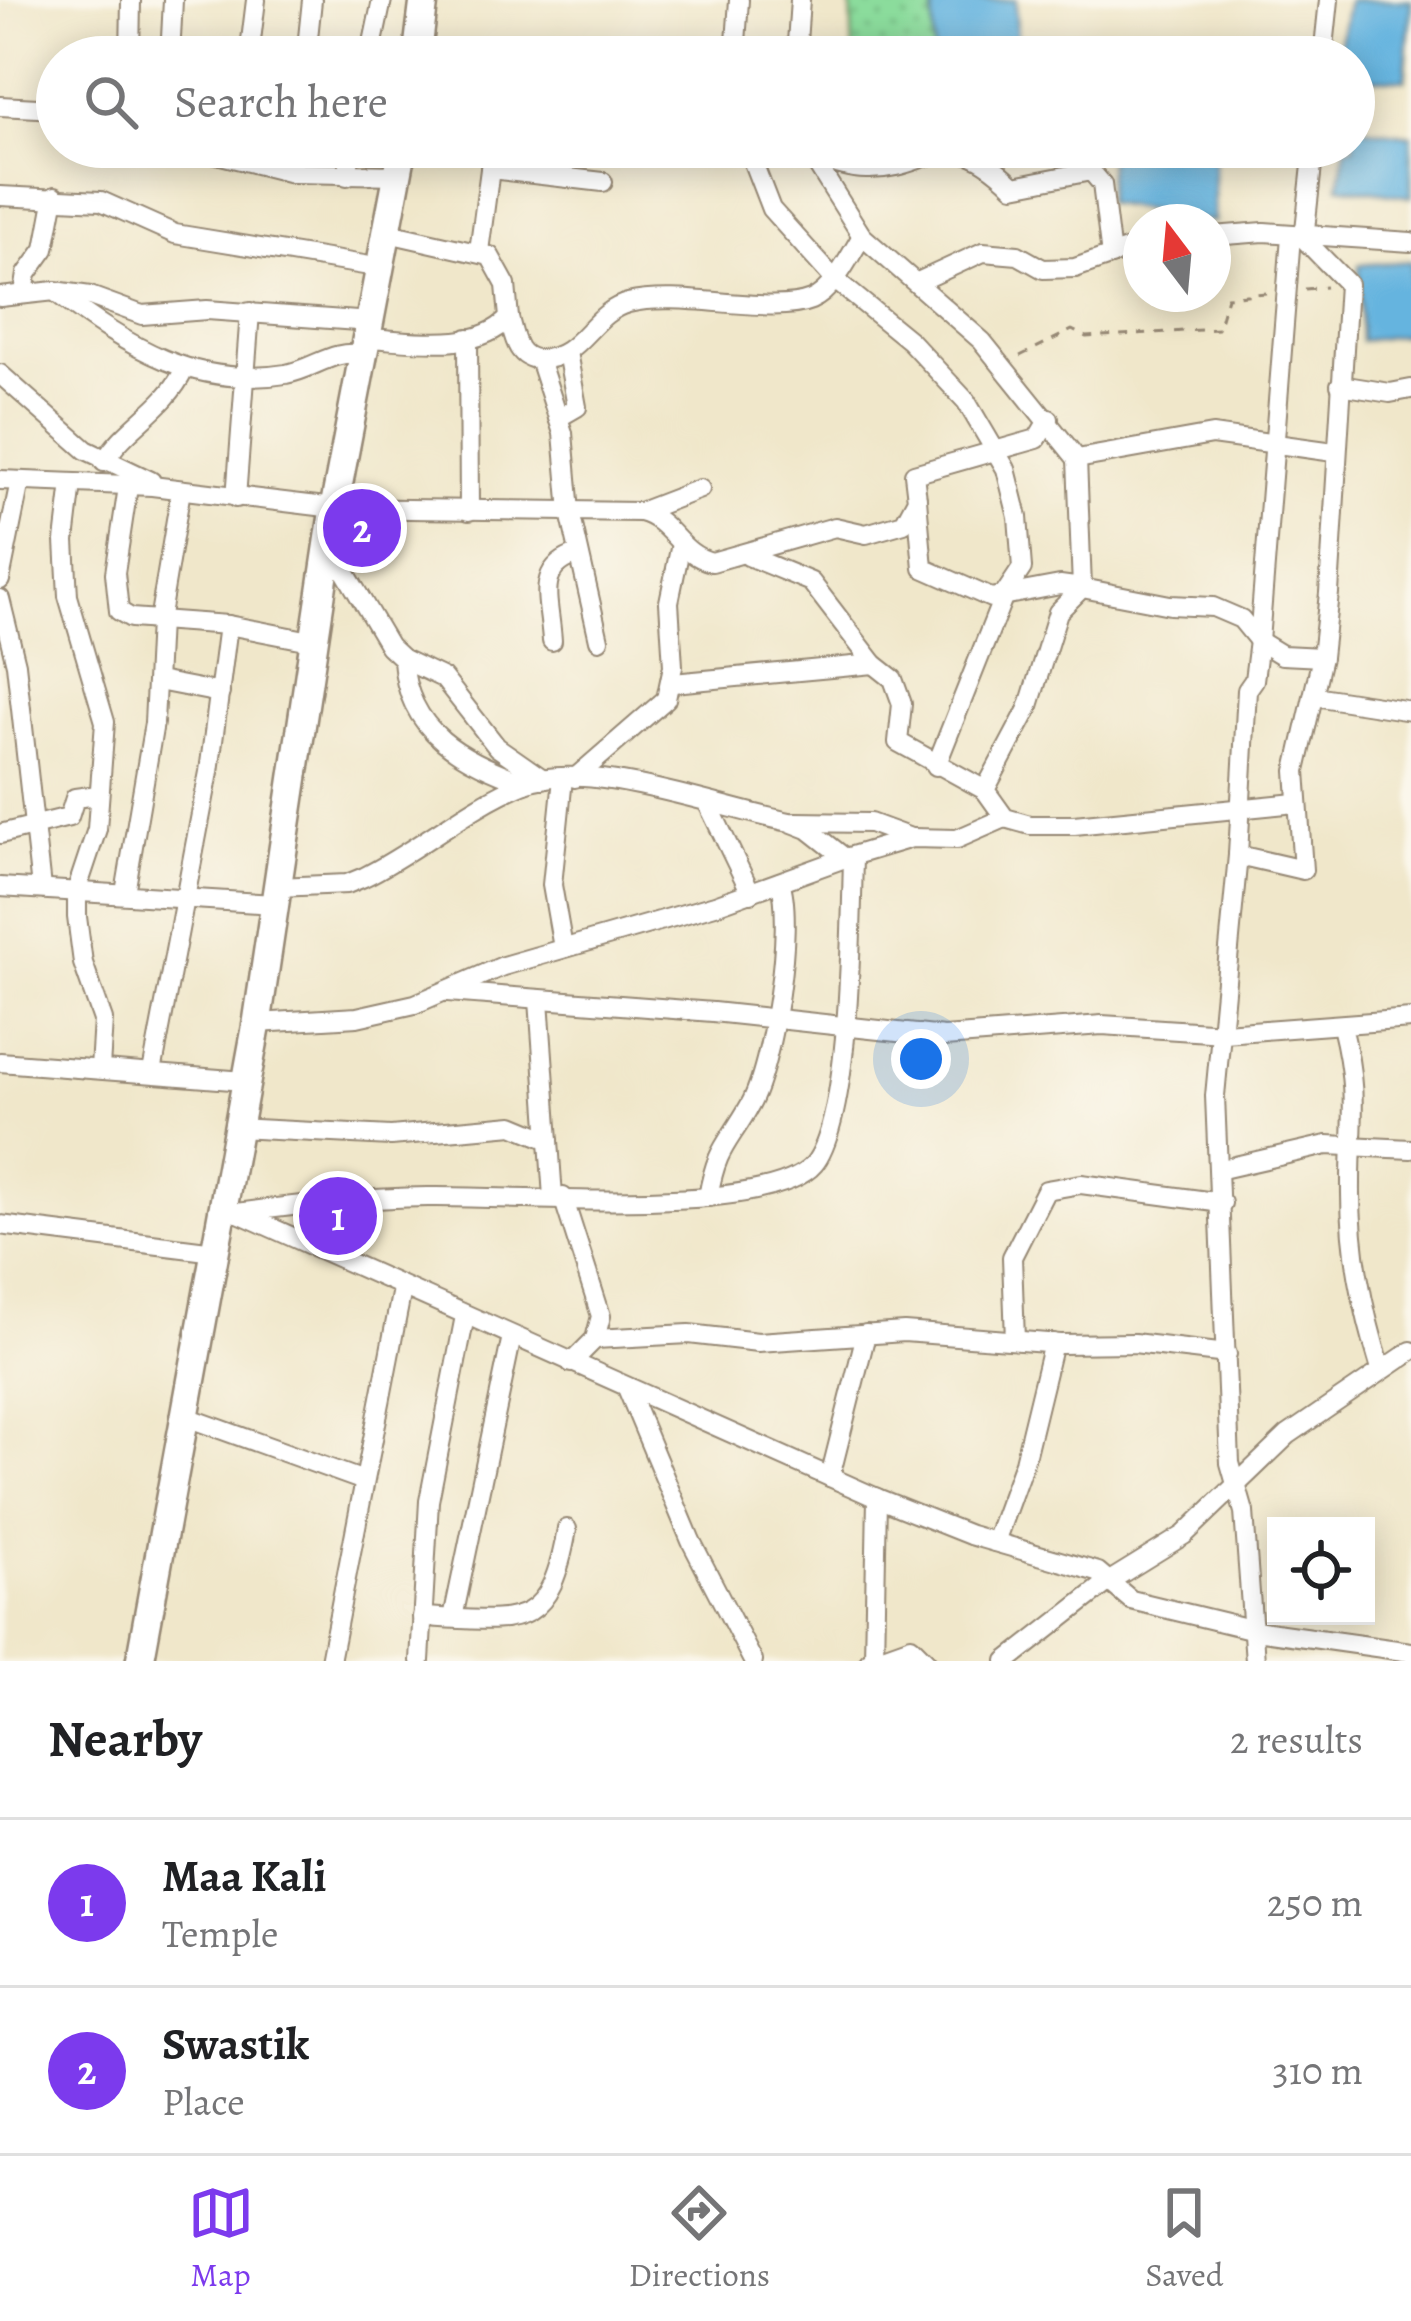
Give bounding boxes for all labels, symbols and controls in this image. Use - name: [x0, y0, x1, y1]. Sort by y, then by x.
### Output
- search box: [36, 36, 1375, 168]
- icon: search: [78, 69, 144, 135]
- text: Search here: [174, 71, 388, 133]
- north arrow: [1123, 204, 1231, 312]
- pin: 2: [323, 483, 401, 573]
- your location: [891, 1029, 951, 1089]
- pin: 1: [299, 1171, 377, 1261]
- map controls: [1267, 1517, 1375, 1625]
- button: locate: [1267, 1517, 1375, 1625]
- text: Nearby: [48, 1704, 202, 1774]
- text: 2 results: [1230, 1713, 1363, 1766]
- text: Maa Kali: [162, 1845, 327, 1907]
- text: 1: [80, 1876, 94, 1929]
- text: 250 m: [1267, 1876, 1363, 1929]
- text: Temple: [162, 1907, 278, 1960]
- text: Swastik: [162, 2013, 309, 2075]
- text: 2: [78, 2044, 96, 2097]
- text: 310 m: [1272, 2044, 1363, 2097]
- text: Place: [162, 2075, 245, 2128]
- tab: Map: [188, 2180, 254, 2297]
- tab: Directions: [629, 2180, 770, 2297]
- tab: Saved: [1145, 2180, 1223, 2297]

